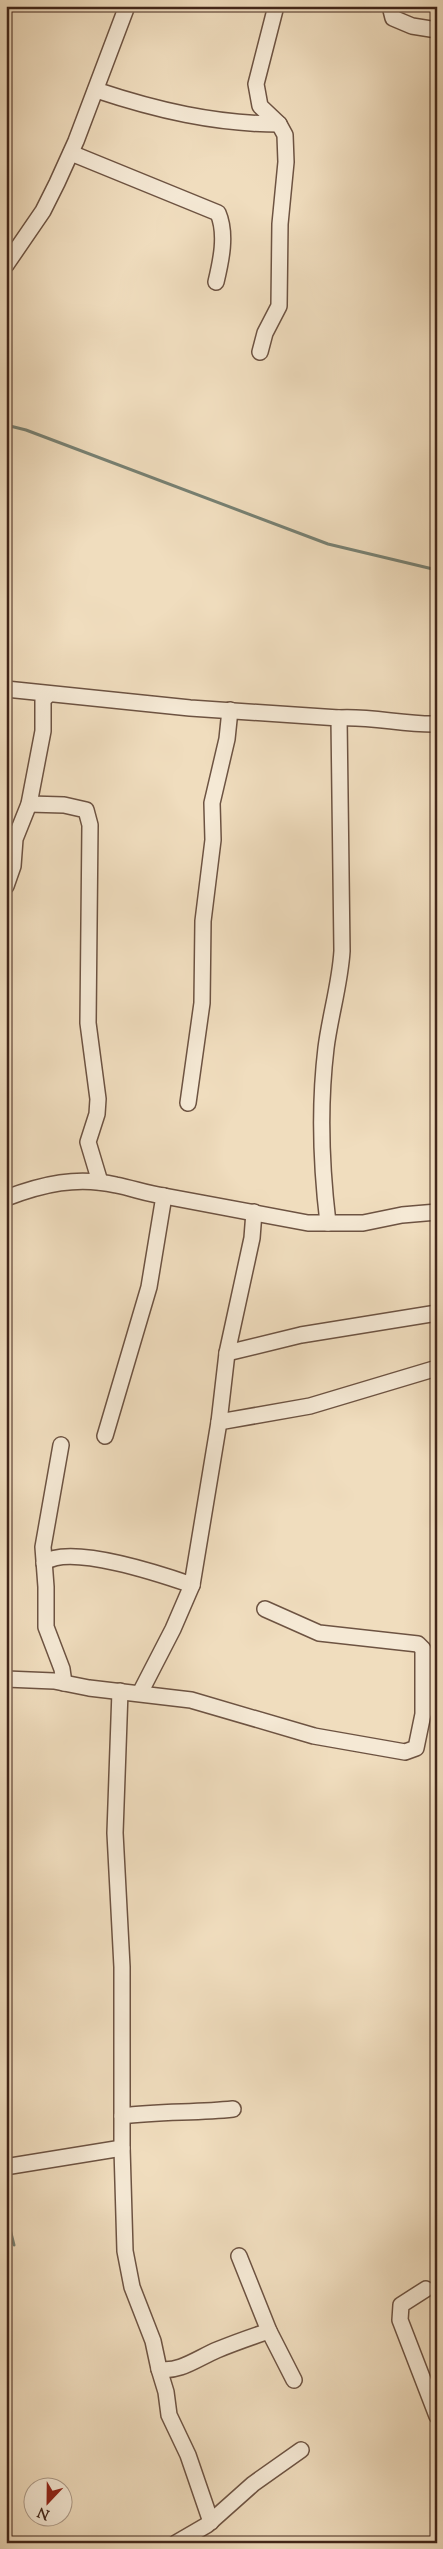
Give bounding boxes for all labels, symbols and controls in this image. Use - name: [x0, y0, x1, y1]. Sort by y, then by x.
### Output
- north arrow: [22, 2476, 72, 2526]
- text: N: [35, 2501, 53, 2524]

